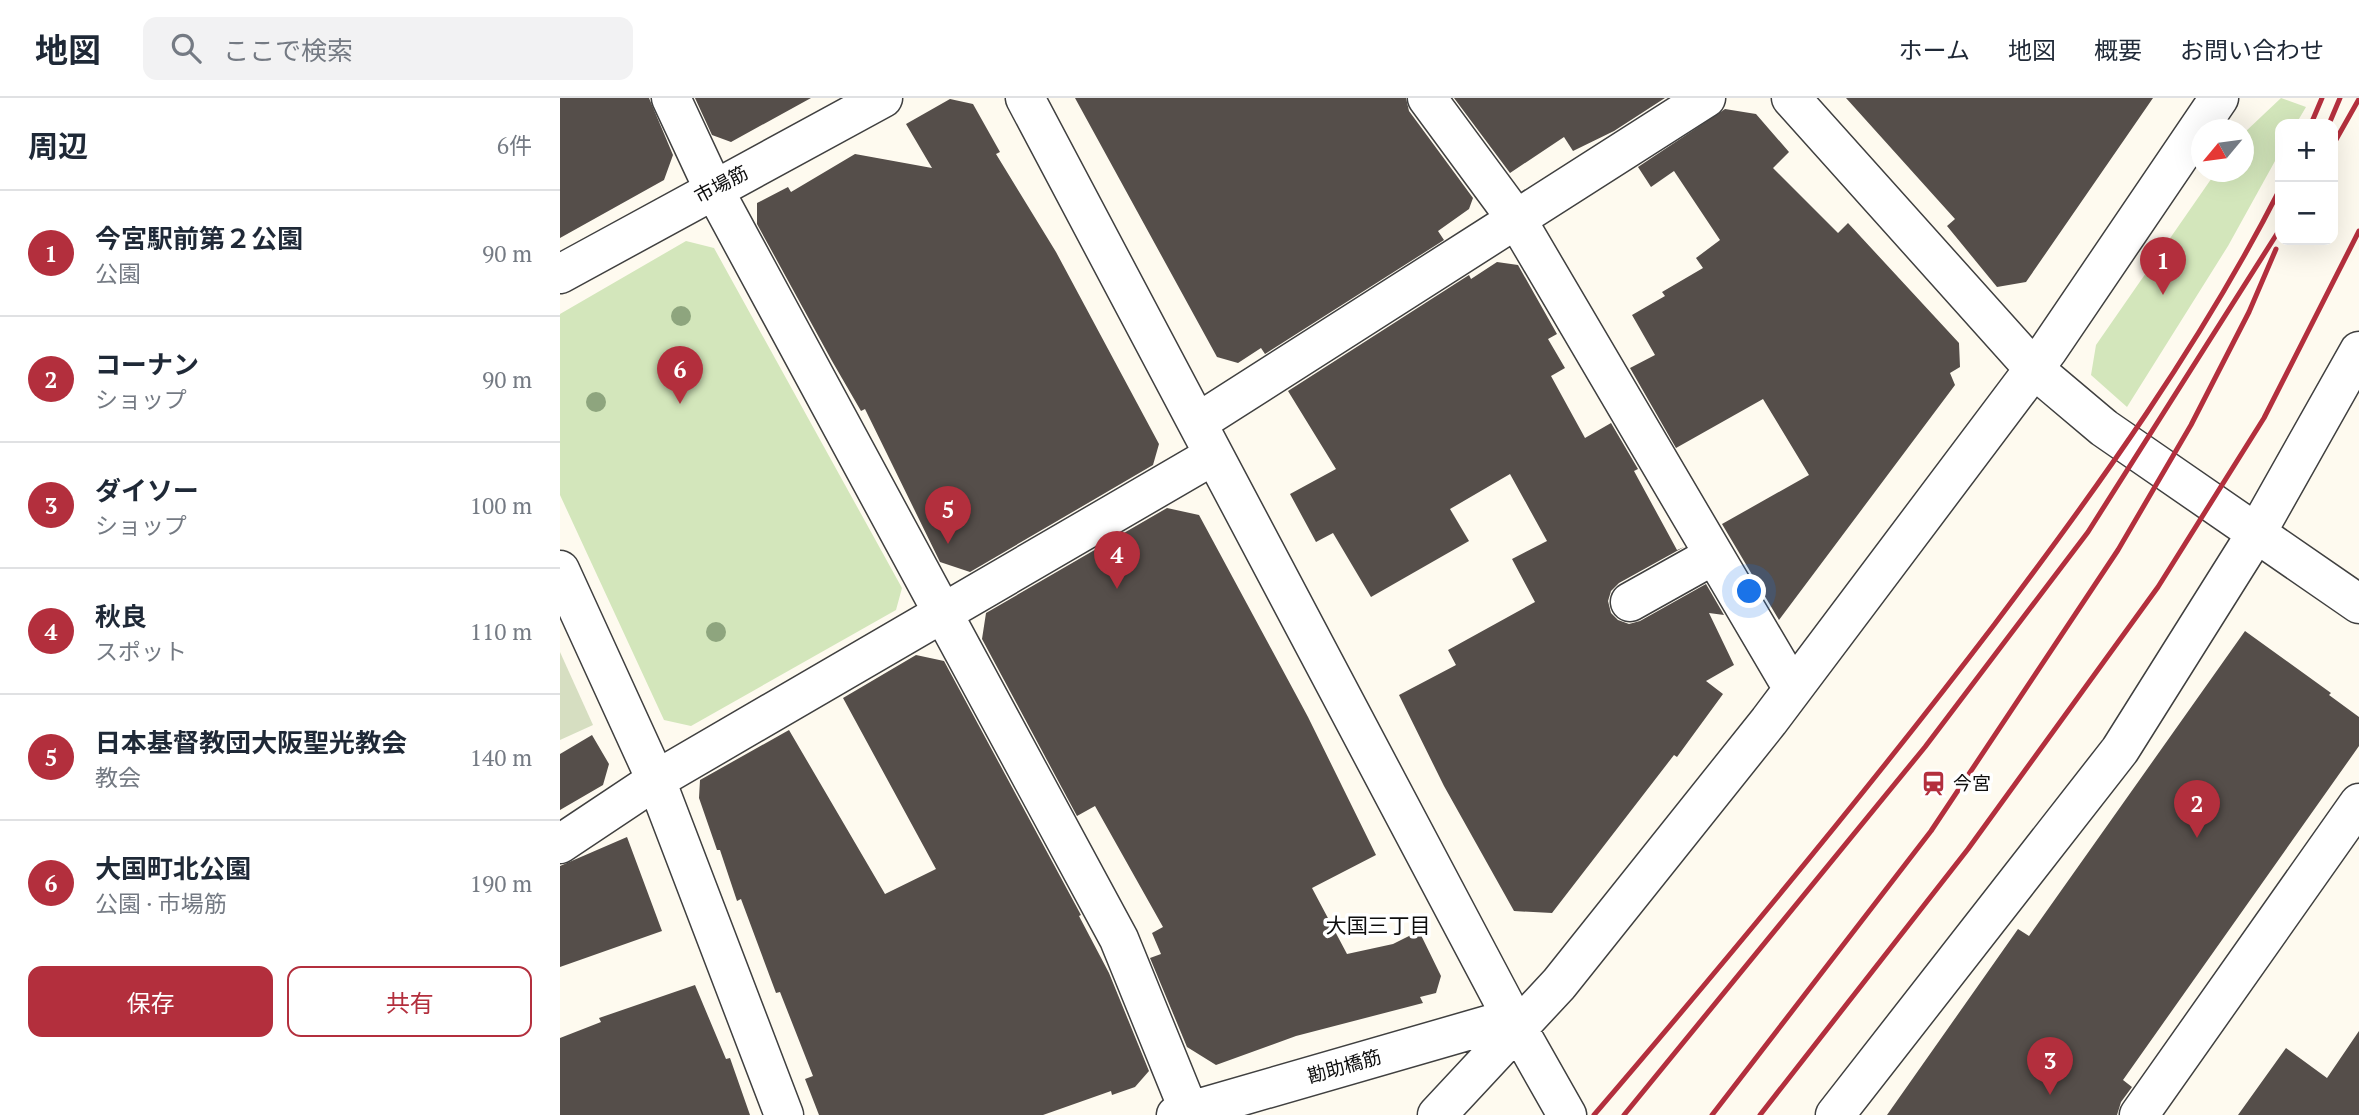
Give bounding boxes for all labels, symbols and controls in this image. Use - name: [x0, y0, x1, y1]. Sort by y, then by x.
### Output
- search box: [143, 17, 633, 80]
- text: 地図: [35, 28, 101, 71]
- icon: search: [167, 29, 205, 67]
- text: ここで検索: [223, 33, 353, 67]
- text: ホーム: [1899, 34, 1970, 66]
- text: 地図: [2008, 34, 2056, 66]
- text: 概要: [2094, 34, 2142, 66]
- text: お問い合わせ: [2180, 34, 2324, 66]
- north arrow: [2191, 119, 2254, 182]
- map controls: [2275, 119, 2338, 245]
- button: +: [2275, 119, 2338, 182]
- text: 周辺: [28, 126, 88, 166]
- text: 6件: [497, 130, 532, 161]
- street label: 市場筋: [690, 159, 752, 208]
- button: −: [2275, 182, 2338, 245]
- text: 今宮駅前第２公園: [95, 221, 303, 255]
- pin: 1: [2140, 237, 2186, 295]
- text: 1: [45, 238, 58, 269]
- text: 90 m: [482, 238, 532, 269]
- text: 公園: [95, 258, 141, 289]
- pin: 6: [657, 346, 703, 404]
- text: コーナン: [95, 347, 199, 381]
- text: 2: [45, 364, 58, 395]
- text: 90 m: [482, 364, 532, 395]
- text: ショップ: [95, 384, 187, 415]
- text: ダイソー: [95, 473, 199, 507]
- pin: 5: [925, 486, 971, 544]
- text: 3: [45, 490, 58, 521]
- text: 100 m: [470, 490, 532, 521]
- text: ショップ: [95, 510, 187, 541]
- pin: 4: [1094, 531, 1140, 589]
- your location: [1732, 574, 1766, 608]
- text: 秋良: [95, 599, 147, 633]
- text: 4: [45, 616, 58, 647]
- text: 110 m: [470, 616, 532, 647]
- text: スポット: [95, 636, 187, 667]
- text: 日本基督教団大阪聖光教会: [95, 725, 407, 759]
- text: 5: [45, 742, 58, 773]
- text: 140 m: [470, 742, 532, 773]
- text: 教会: [95, 762, 141, 793]
- station icon: 今宮: [1919, 769, 1947, 797]
- place label: 今宮: [1953, 770, 1991, 795]
- pin: 2: [2174, 780, 2220, 838]
- text: 大国町北公園: [95, 851, 251, 885]
- text: 6: [45, 868, 58, 899]
- text: 190 m: [470, 868, 532, 899]
- text: 公園 · 市場筋: [95, 888, 227, 919]
- district label: 大国三丁目: [1326, 911, 1431, 939]
- button: 保存: [28, 966, 273, 1037]
- button: 共有: [287, 966, 532, 1037]
- pin: 3: [2027, 1037, 2073, 1095]
- street label: 勘助橋筋: [1304, 1043, 1384, 1088]

